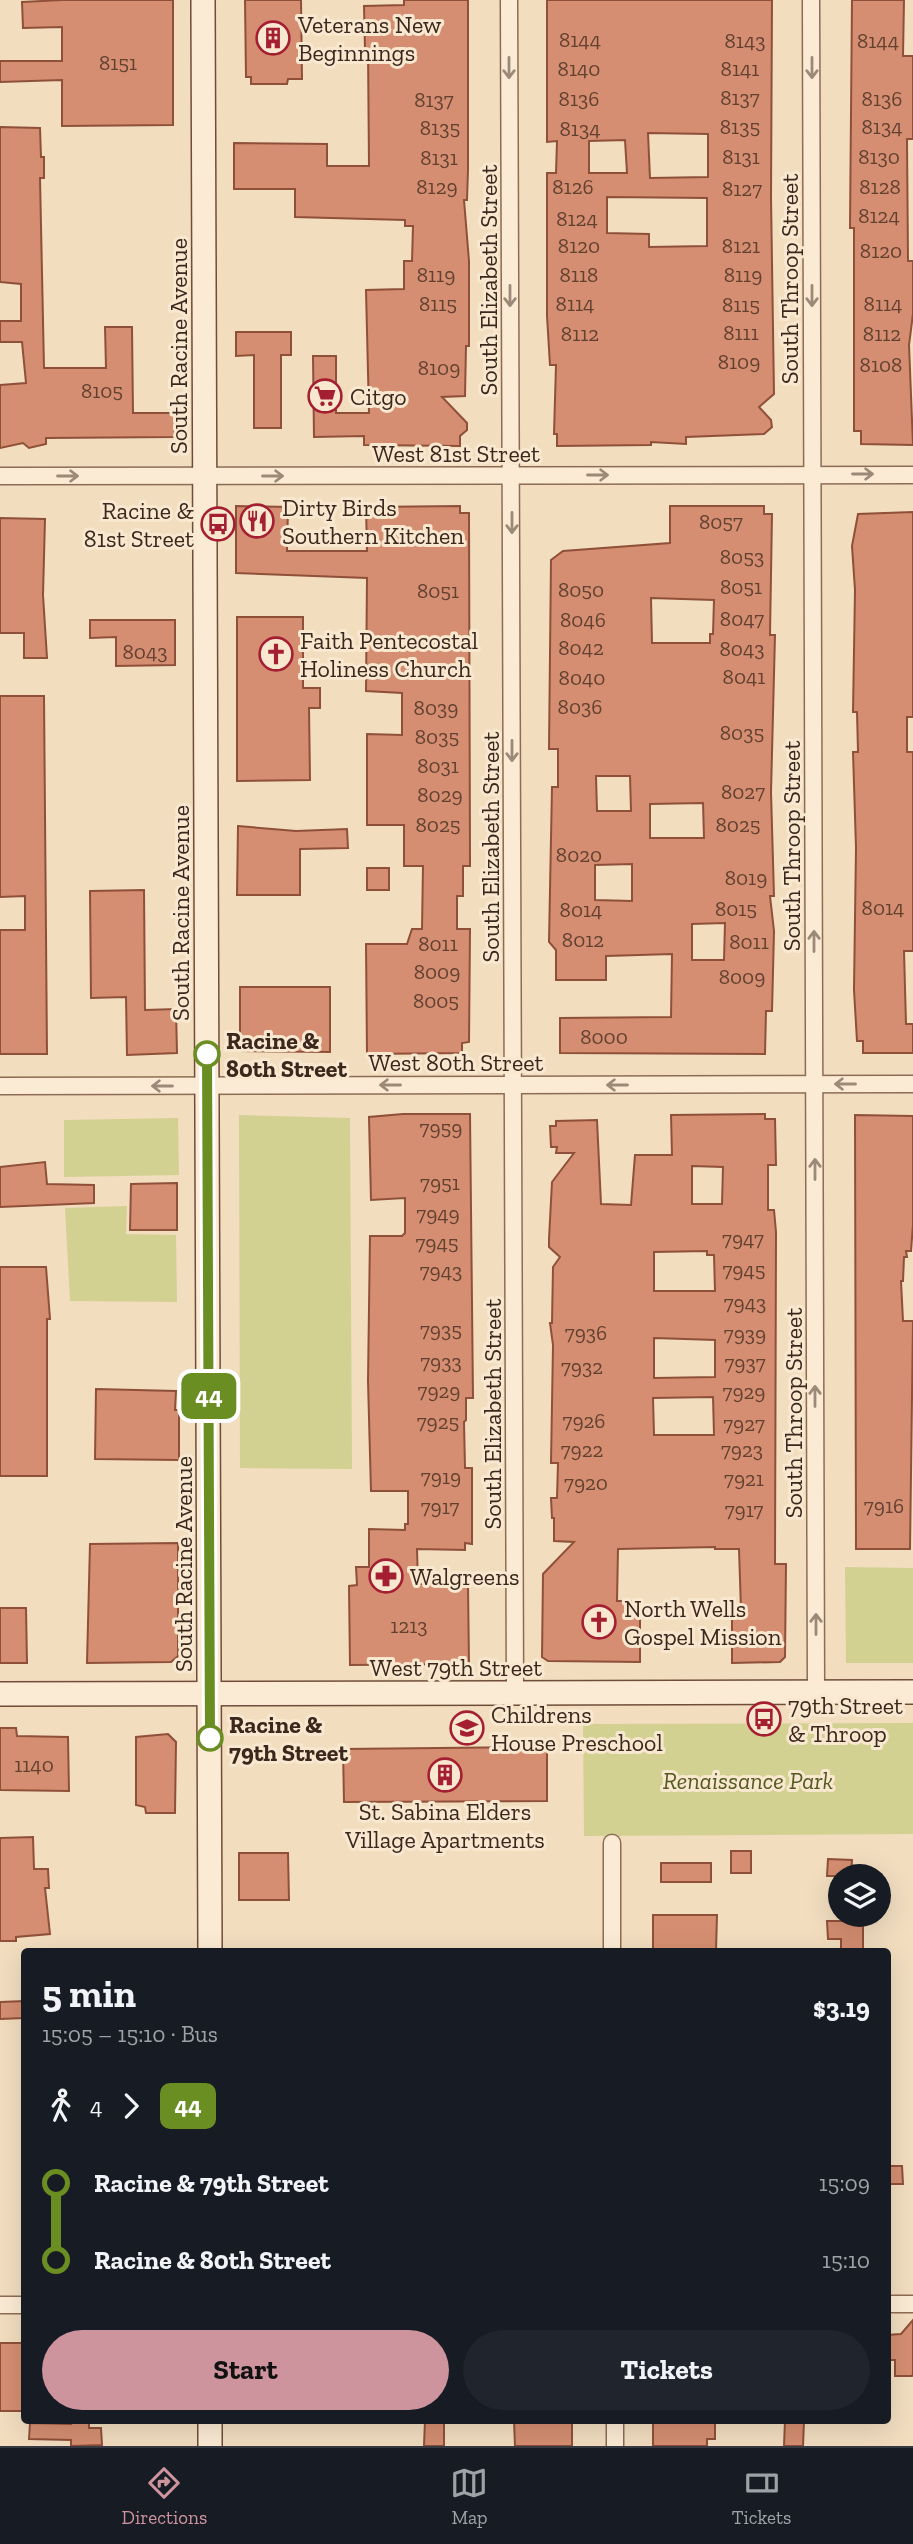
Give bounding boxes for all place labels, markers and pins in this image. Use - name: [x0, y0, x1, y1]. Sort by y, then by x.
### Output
- place label: Veterans New Beginnings: [297, 10, 442, 67]
- building icon: Veterans New Beginnings: [254, 19, 292, 57]
- supermarket icon: Citgo: [306, 377, 344, 415]
- place label: Citgo: [350, 382, 407, 411]
- place label: Dirty Birds Southern Kitchen: [282, 493, 464, 550]
- place label: Racine & 81st Street: [84, 496, 194, 553]
- restaurant icon: Dirty Birds Southern Kitchen: [238, 502, 276, 540]
- bus stop icon: Racine & 81st Street: [199, 505, 237, 543]
- place label: Faith Pentecostal Holiness Church: [300, 626, 478, 683]
- church icon: Faith Pentecostal Holiness Church: [257, 635, 295, 673]
- place label: Racine & 80th Street: [226, 1026, 347, 1083]
- marker: Racine & 80th Street: [194, 1041, 220, 1067]
- pharmacy icon: Walgreens: [367, 1557, 405, 1595]
- place label: Walgreens: [410, 1562, 519, 1591]
- place label: North Wells Gospel Mission: [624, 1594, 782, 1651]
- church icon: North Wells Gospel Mission: [580, 1603, 618, 1641]
- place label: 79th Street & Throop: [788, 1691, 903, 1748]
- place label: Childrens House Preschool: [491, 1700, 663, 1757]
- bus stop icon: 79th Street & Throop: [745, 1700, 783, 1738]
- school or university icon: Childrens House Preschool: [448, 1709, 486, 1747]
- place label: Racine & 79th Street: [229, 1710, 348, 1767]
- marker: Racine & 79th Street: [197, 1725, 223, 1751]
- building icon: St. Sabina Elders Village Apartments: [426, 1756, 464, 1794]
- place label: St. Sabina Elders Village Apartments: [344, 1797, 545, 1854]

